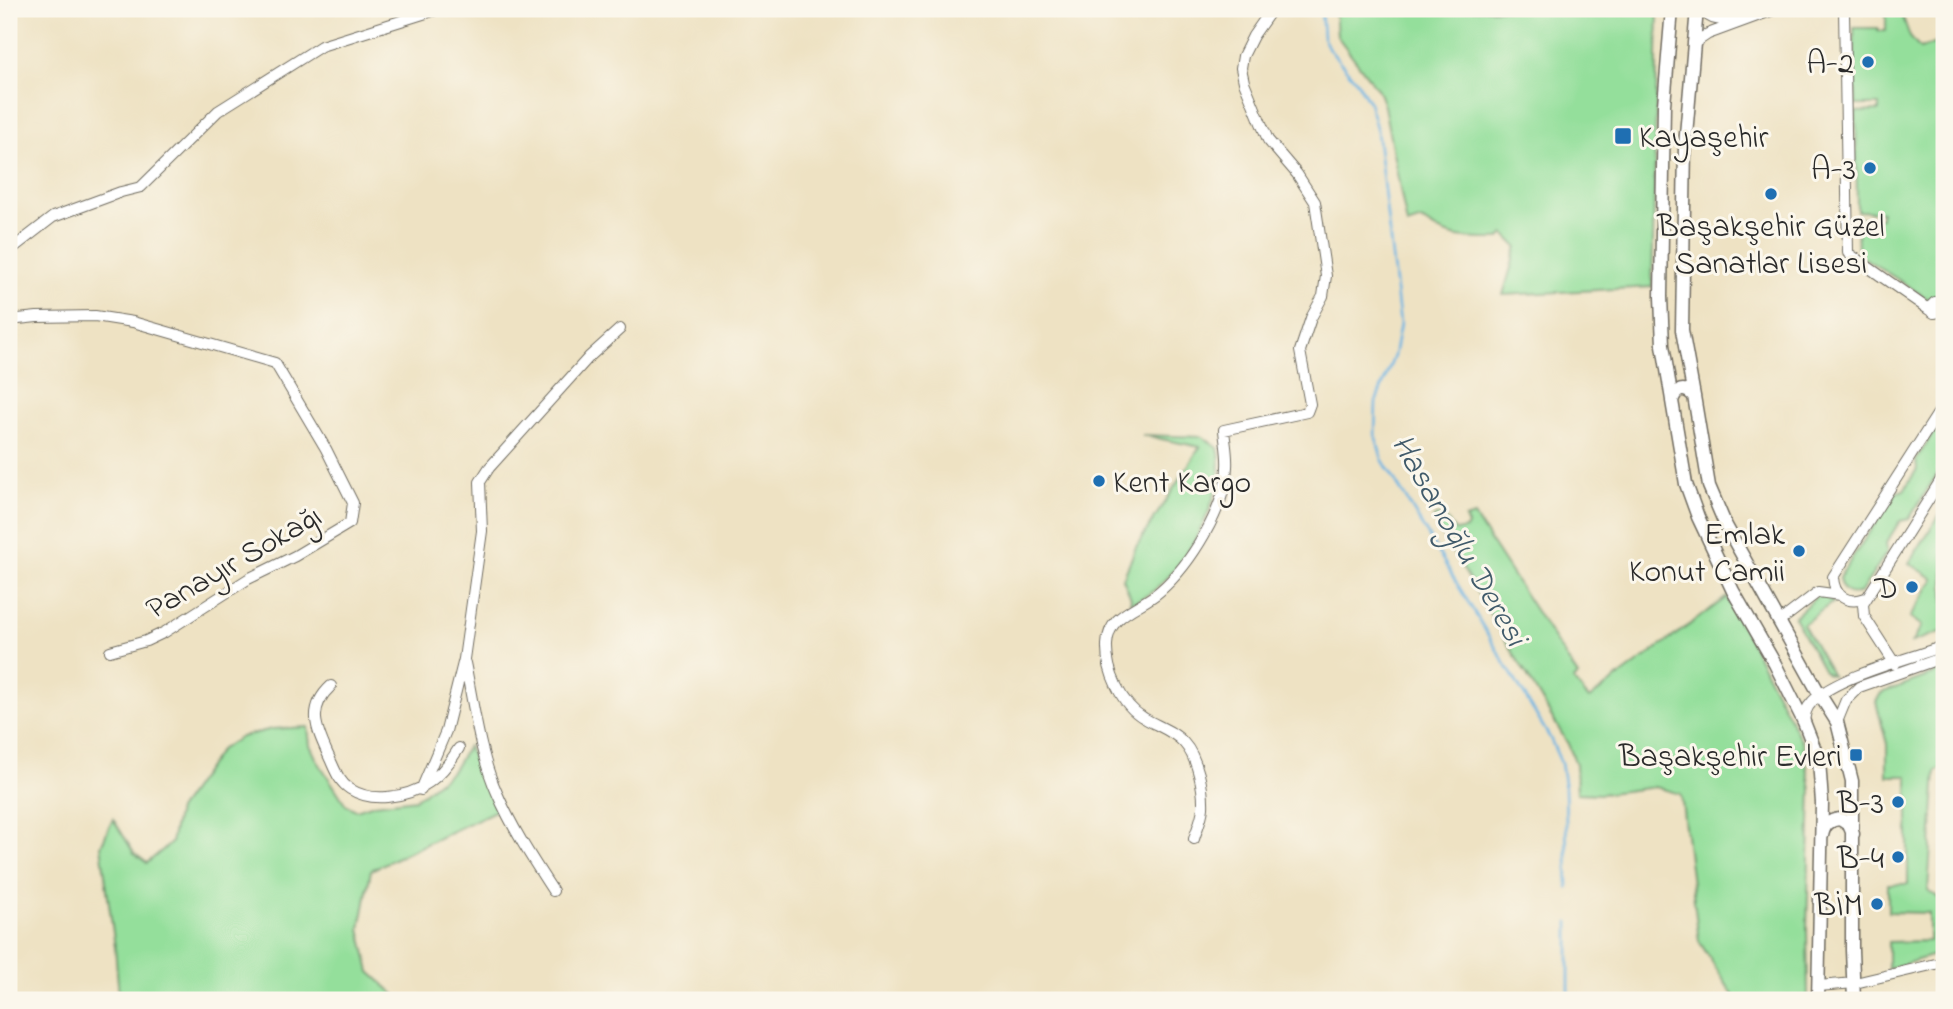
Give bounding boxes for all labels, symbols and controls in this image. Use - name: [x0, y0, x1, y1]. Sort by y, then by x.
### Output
- place label: A-2: [1806, 42, 1854, 89]
- marker: A-2: [1860, 54, 1876, 70]
- place label: Kayaşehir: [1639, 116, 1768, 163]
- marker: Kayaşehir: [1613, 126, 1633, 146]
- place label: A-3: [1811, 148, 1856, 195]
- marker: A-3: [1862, 160, 1878, 176]
- marker: Başakşehir Güzel Sanatlar Lisesi: [1763, 186, 1779, 202]
- place label: Başakşehir Güzel Sanatlar Lisesi: [1656, 205, 1885, 289]
- water label: Hasanoğlu Deresi: [1376, 426, 1539, 659]
- place label: Kent Kargo: [1113, 461, 1251, 508]
- marker: Kent Kargo: [1091, 473, 1107, 489]
- street label: Panayır Sokağı: [138, 495, 332, 634]
- place label: Emlak Konut Camii: [1629, 513, 1786, 597]
- marker: Emlak Konut Camii: [1791, 543, 1807, 559]
- place label: D: [1874, 567, 1898, 614]
- marker: D: [1904, 579, 1920, 595]
- place label: Başakşehir Evleri: [1618, 735, 1842, 782]
- marker: Başakşehir Evleri: [1848, 747, 1864, 763]
- place label: B-3: [1836, 782, 1884, 829]
- marker: B-3: [1890, 794, 1906, 810]
- place label: B-4: [1836, 837, 1884, 884]
- marker: B-4: [1890, 849, 1906, 865]
- place label: BİM: [1814, 884, 1863, 931]
- marker: BİM: [1869, 896, 1885, 912]

